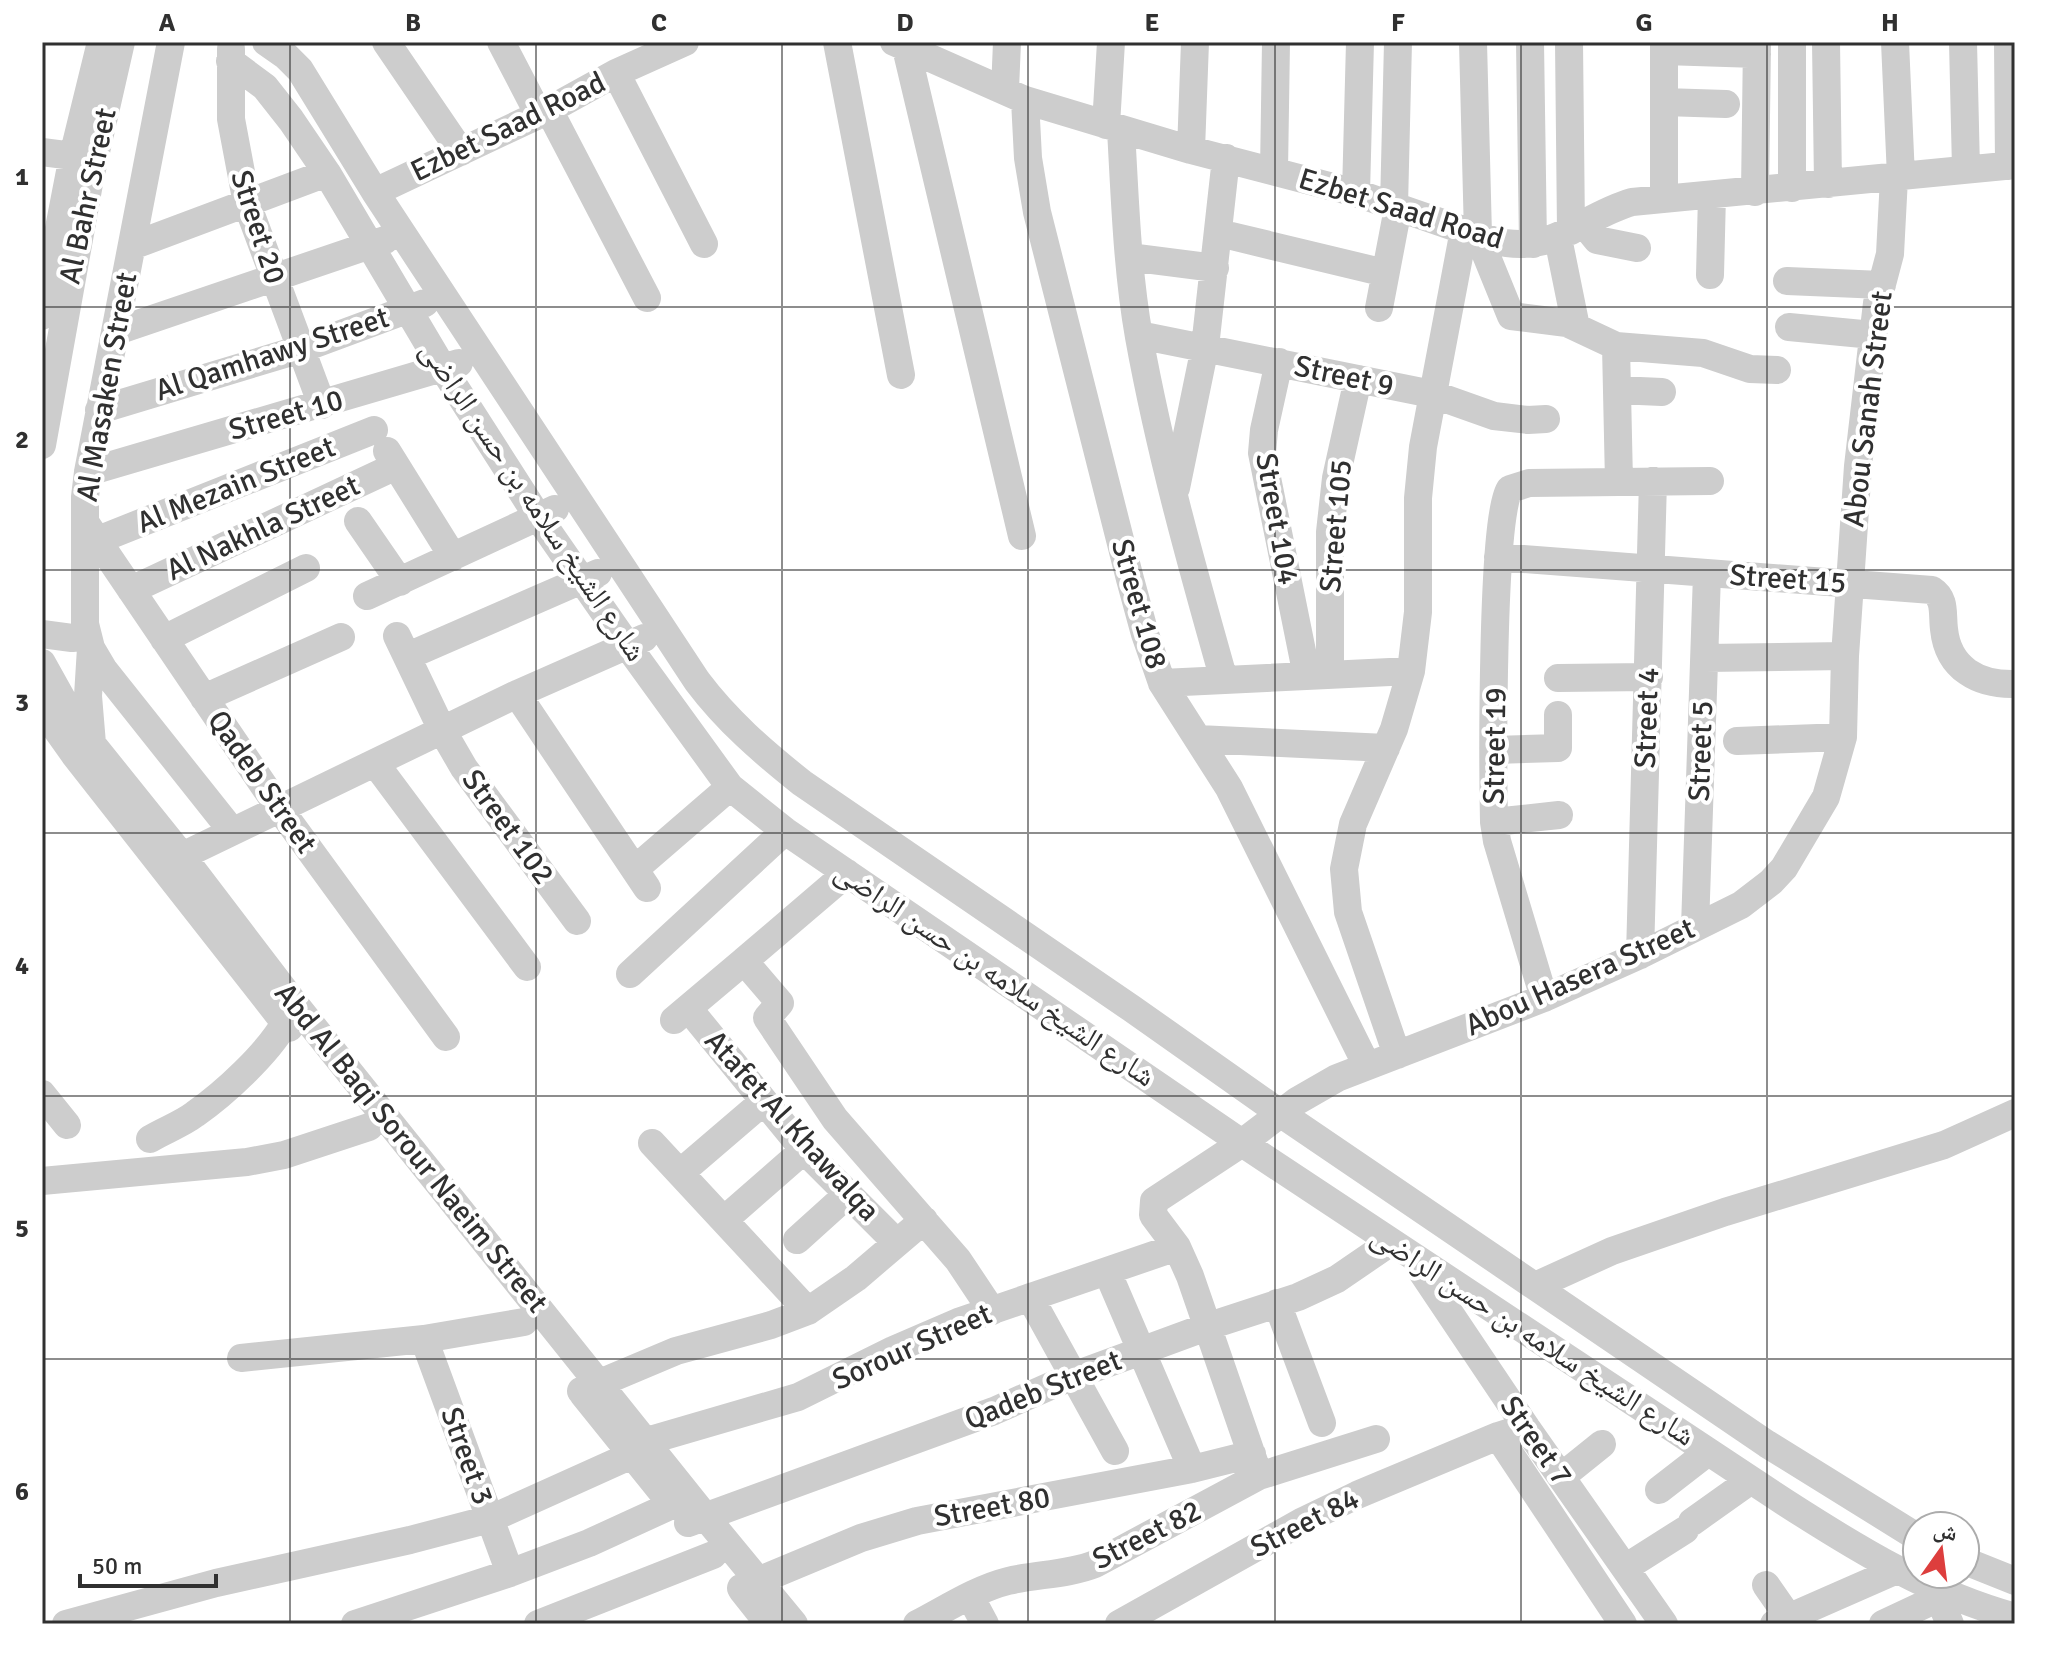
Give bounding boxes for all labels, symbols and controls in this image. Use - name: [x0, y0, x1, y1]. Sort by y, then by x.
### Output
- text: A: [159, 7, 176, 39]
- text: B: [405, 7, 421, 39]
- text: C: [651, 7, 667, 39]
- text: D: [896, 7, 914, 39]
- text: E: [1145, 7, 1159, 39]
- text: F: [1391, 7, 1405, 39]
- text: G: [1635, 7, 1653, 39]
- text: H: [1881, 7, 1899, 39]
- street label: Ezbet Saad Road: [405, 64, 611, 190]
- street label: Al Bahr Street: [51, 105, 125, 287]
- street label: Ezbet Saad Road: [1294, 160, 1508, 258]
- text: 1: [15, 161, 29, 193]
- street label: Street 20: [222, 166, 294, 288]
- street label: Al Masaken Street: [69, 270, 145, 504]
- street label: Abou Sanah Street: [1835, 289, 1901, 529]
- street label: Al Qamhawy Street: [151, 299, 393, 409]
- street label: شارع الشيخ سلامه بن حسن الراضى: [412, 334, 654, 668]
- street label: Street 9: [1291, 347, 1397, 405]
- street label: Street 10: [225, 381, 347, 449]
- text: 2: [15, 424, 29, 456]
- street label: Al Mezain Street: [131, 428, 341, 542]
- street label: Street 104: [1247, 450, 1307, 588]
- street label: Street 105: [1312, 458, 1360, 594]
- street label: Al Nakhla Street: [160, 467, 366, 589]
- street label: Street 108: [1103, 535, 1175, 673]
- street label: Street 15: [1728, 556, 1848, 602]
- street label: Street 4: [1627, 667, 1667, 769]
- text: 3: [15, 687, 29, 719]
- street label: Street 19: [1475, 687, 1515, 805]
- street label: Street 5: [1681, 700, 1721, 802]
- street label: Qadeb Street: [199, 704, 325, 860]
- street label: Street 102: [454, 762, 562, 892]
- street label: شارع الشيخ سلامه بن حسن الراضى: [828, 853, 1162, 1095]
- street label: Abou Hasera Street: [1460, 910, 1700, 1044]
- text: 4: [15, 950, 29, 982]
- street label: Abd Al Baqi Sorour Naeim Street: [266, 976, 556, 1320]
- street label: Atafet Al Khawalqa: [697, 1023, 887, 1229]
- text: 5: [15, 1213, 29, 1245]
- street label: شارع الشيخ سلامه بن حسن الراضى: [1364, 1217, 1702, 1455]
- street label: Sorour Street: [827, 1295, 997, 1399]
- street label: Qadeb Street: [959, 1342, 1127, 1438]
- street label: Street 7: [1492, 1389, 1580, 1493]
- street label: Street 3: [432, 1402, 502, 1510]
- text: 6: [15, 1476, 29, 1508]
- street label: Street 80: [931, 1479, 1053, 1535]
- street label: Street 84: [1244, 1480, 1366, 1566]
- street label: Street 82: [1086, 1492, 1208, 1578]
- north arrow: [1901, 1510, 1981, 1590]
- text: ش: [1931, 1515, 1960, 1547]
- scale bar: [80, 1538, 216, 1588]
- text: 50 m: [92, 1551, 142, 1581]

